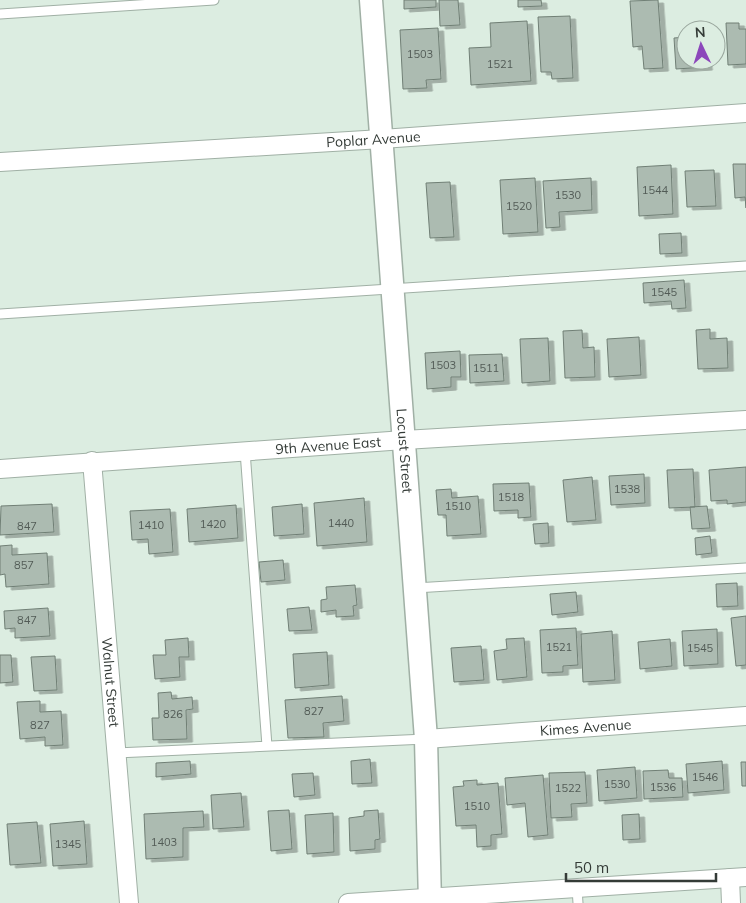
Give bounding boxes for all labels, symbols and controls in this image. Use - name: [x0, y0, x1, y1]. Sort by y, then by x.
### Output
- north arrow: [676, 20, 726, 70]
- text: N: [694, 23, 706, 41]
- house number: 1503: [407, 47, 433, 61]
- house number: 1521: [487, 57, 513, 71]
- street label: Poplar Avenue: [326, 127, 421, 151]
- house number: 1544: [642, 183, 669, 197]
- house number: 1530: [555, 188, 582, 202]
- house number: 1520: [506, 199, 533, 213]
- house number: 1545: [651, 285, 678, 299]
- house number: 1503: [430, 358, 456, 372]
- house number: 1511: [473, 361, 499, 375]
- street label: Locust Street: [392, 408, 417, 494]
- street label: 9th Avenue East: [275, 433, 382, 458]
- house number: 1538: [614, 482, 641, 496]
- house number: 1518: [498, 490, 525, 504]
- house number: 1510: [445, 499, 472, 513]
- house number: 1440: [328, 516, 355, 530]
- house number: 1420: [200, 517, 227, 531]
- house number: 1410: [138, 518, 165, 532]
- house number: 847: [17, 519, 37, 533]
- house number: 857: [14, 558, 34, 572]
- house number: 847: [17, 613, 37, 627]
- street label: Walnut Street: [98, 637, 123, 728]
- house number: 1521: [546, 640, 572, 654]
- house number: 1545: [687, 641, 714, 655]
- house number: 827: [304, 704, 324, 718]
- house number: 826: [163, 707, 183, 721]
- street label: Kimes Avenue: [539, 715, 632, 740]
- house number: 827: [30, 718, 50, 732]
- house number: 1546: [692, 770, 719, 784]
- house number: 1530: [604, 777, 631, 791]
- house number: 1536: [650, 780, 677, 794]
- house number: 1522: [555, 781, 582, 795]
- house number: 1510: [464, 799, 491, 813]
- house number: 1403: [151, 835, 177, 849]
- house number: 1345: [55, 837, 82, 851]
- scale bar: [566, 850, 716, 882]
- text: 50 m: [574, 858, 609, 877]

